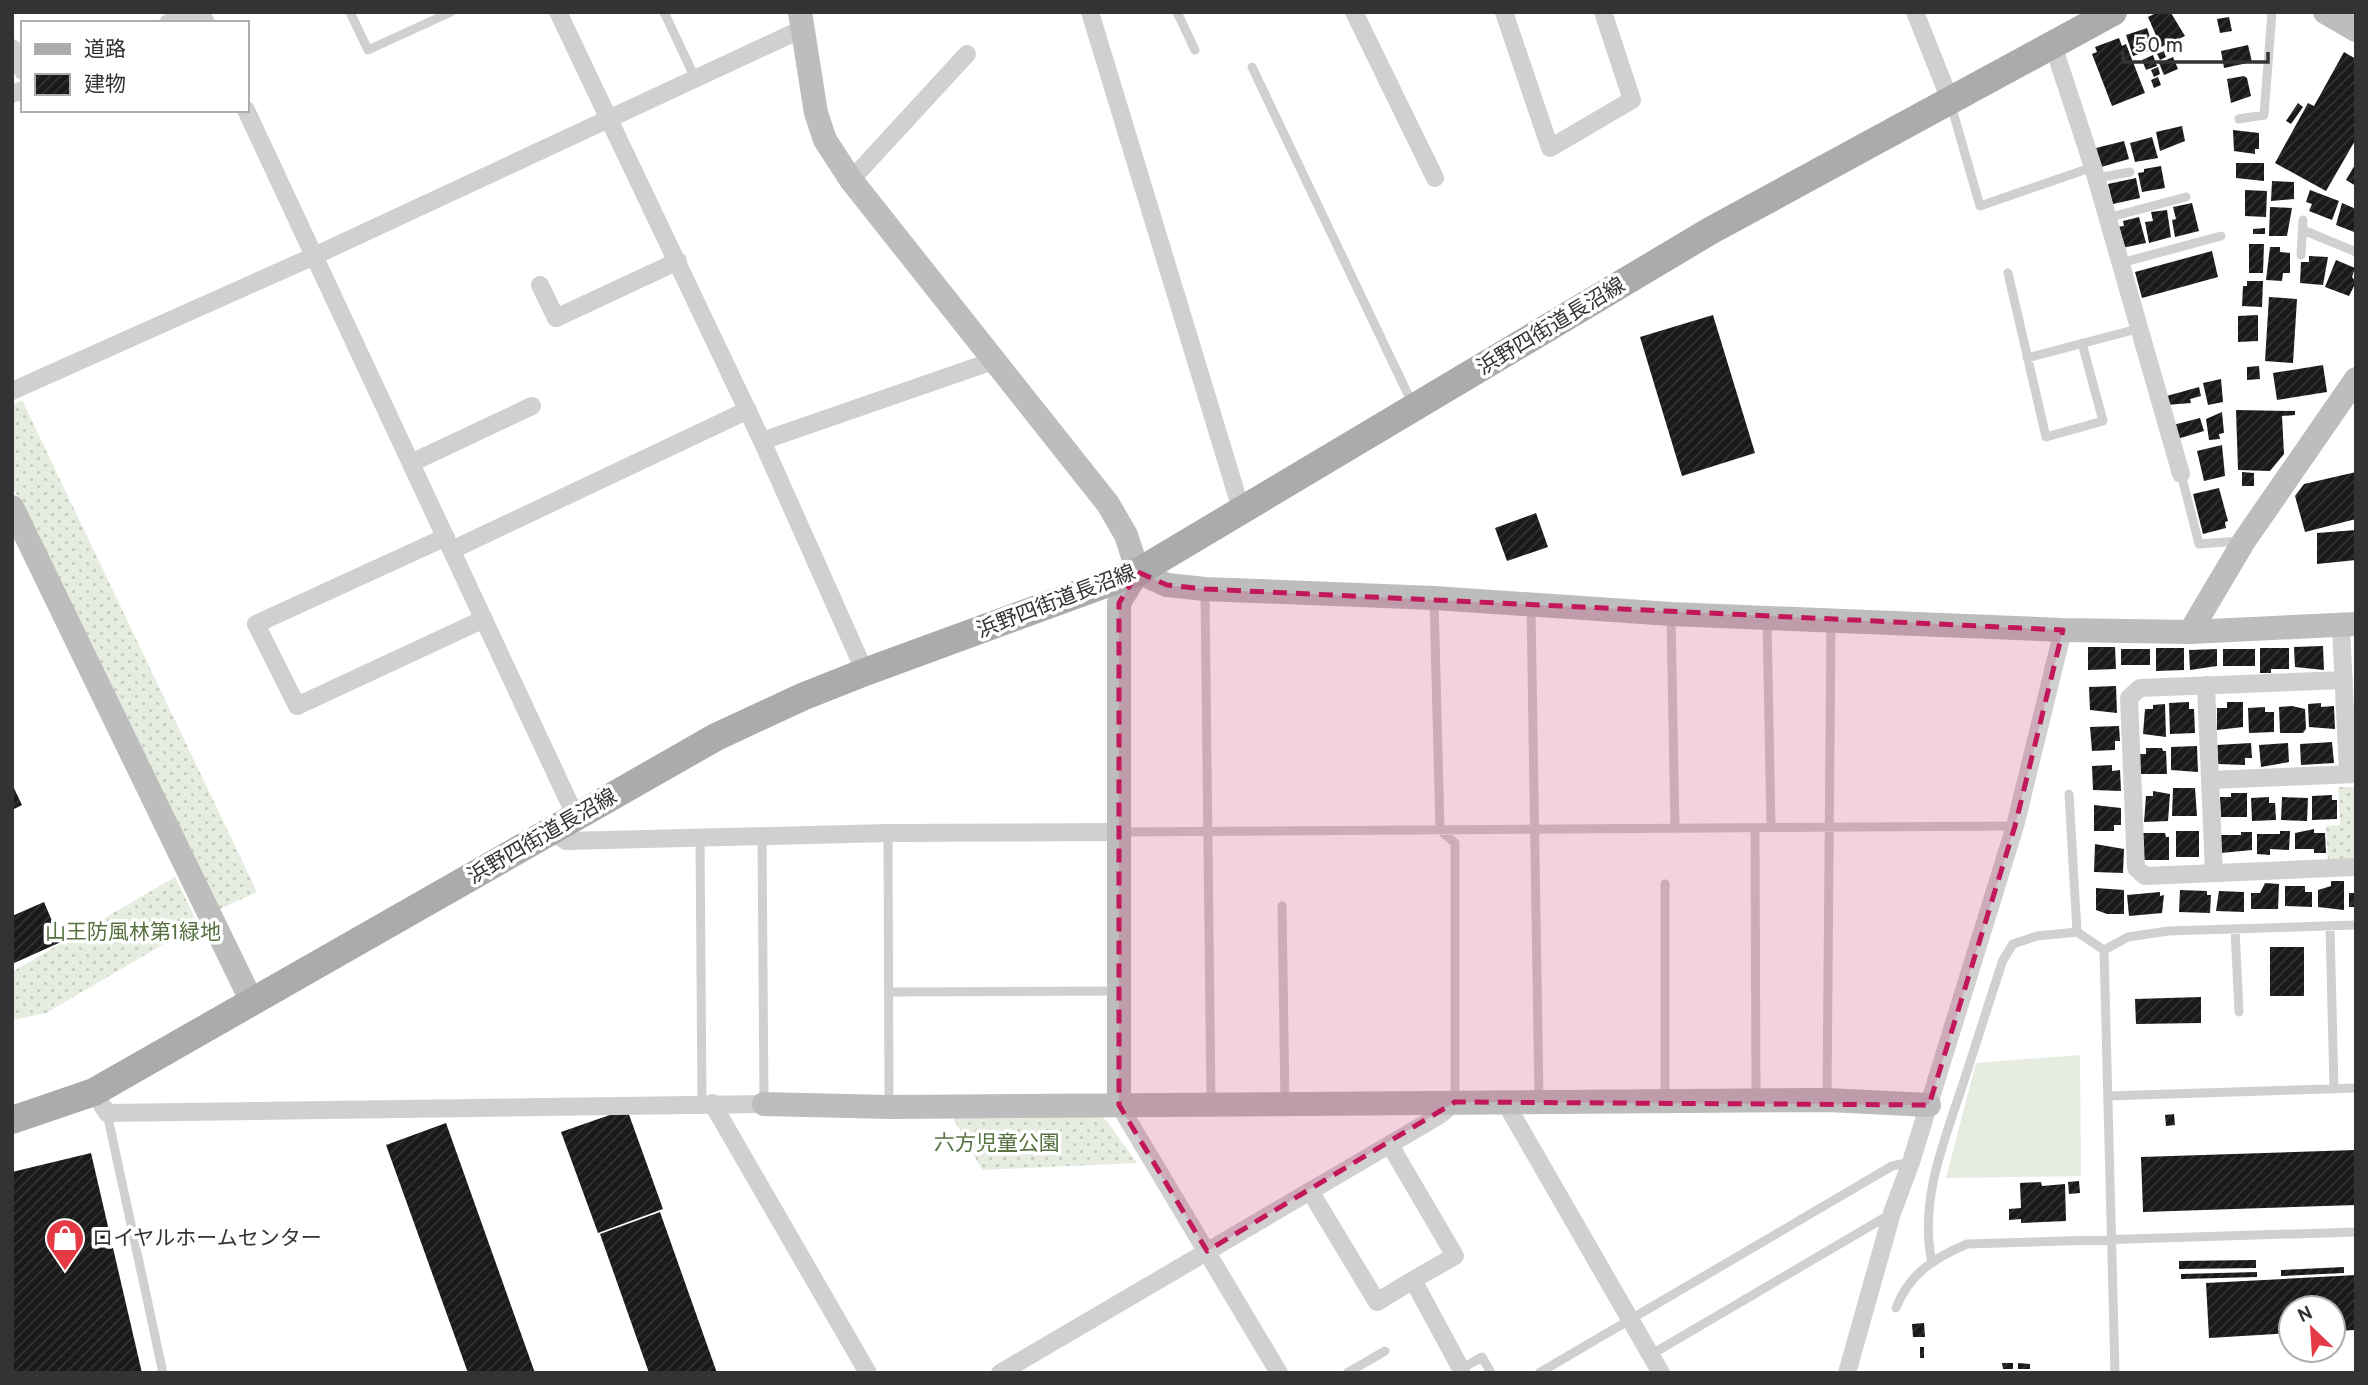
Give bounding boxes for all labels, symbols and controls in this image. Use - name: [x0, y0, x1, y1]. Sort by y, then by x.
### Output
- legend: [21, 21, 248, 112]
- scale bar: [2123, 21, 2268, 65]
- text: 50 m: [2134, 33, 2183, 60]
- text: 道路: [84, 37, 126, 64]
- text: 建物: [84, 72, 126, 99]
- street label: 浜野四街道長沼線: [1473, 272, 1631, 382]
- street label: 浜野四街道長沼線: [973, 560, 1140, 645]
- street label: 浜野四街道長沼線: [463, 784, 622, 891]
- park label: 山王防風林第1緑地: [45, 920, 221, 947]
- park label: 六方児童公園: [934, 1131, 1060, 1158]
- shop icon: ロイヤルホームセンター: [44, 1217, 86, 1272]
- place label: ロイヤルホームセンター: [92, 1226, 322, 1253]
- north arrow: [2277, 1294, 2347, 1364]
- text: N: [2294, 1302, 2317, 1329]

